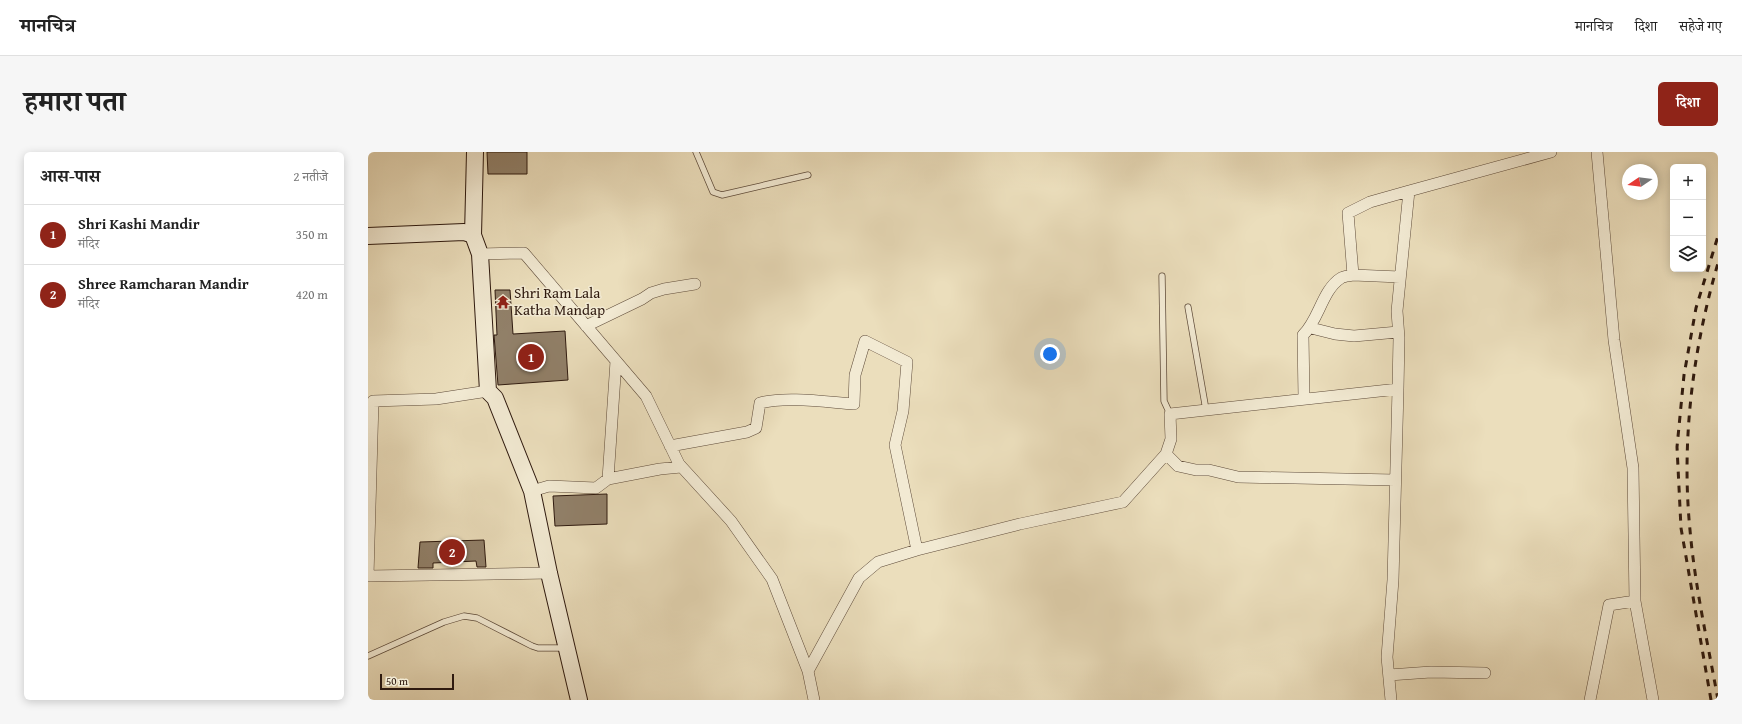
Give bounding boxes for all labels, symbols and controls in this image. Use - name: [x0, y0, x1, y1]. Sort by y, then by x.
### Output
- text: मानचित्र: [20, 11, 75, 39]
- text: मानचित्र: [1575, 16, 1613, 36]
- text: दिशा: [1635, 16, 1657, 36]
- text: सहेजे गए: [1679, 16, 1722, 36]
- text: हमारा पता: [24, 80, 125, 121]
- button: दिशा: [1658, 82, 1718, 126]
- text: आस-पास: [40, 163, 100, 188]
- north arrow: [1622, 164, 1658, 200]
- map controls: [1670, 164, 1706, 272]
- button: +: [1670, 164, 1706, 200]
- text: 2 नतीजे: [293, 167, 328, 186]
- button: −: [1670, 200, 1706, 236]
- text: Shri Kashi Mandir: [78, 213, 200, 234]
- text: 1: [50, 225, 56, 244]
- text: 350 m: [296, 225, 328, 244]
- text: मंदिर: [78, 234, 99, 253]
- button: layers: [1670, 236, 1706, 272]
- text: Shree Ramcharan Mandir: [78, 273, 249, 294]
- place label: Shri Ram Lala Katha Mandap: [514, 282, 605, 320]
- text: 2: [50, 285, 56, 304]
- text: 420 m: [296, 285, 328, 304]
- text: मंदिर: [78, 294, 99, 313]
- temple icon: Shri Ram Lala Katha Mandap: [495, 294, 511, 310]
- pin: 1: [518, 342, 544, 372]
- your location: [1040, 344, 1060, 364]
- pin: 2: [439, 537, 465, 567]
- scale bar: [380, 672, 454, 691]
- text: 50 m: [386, 673, 408, 689]

